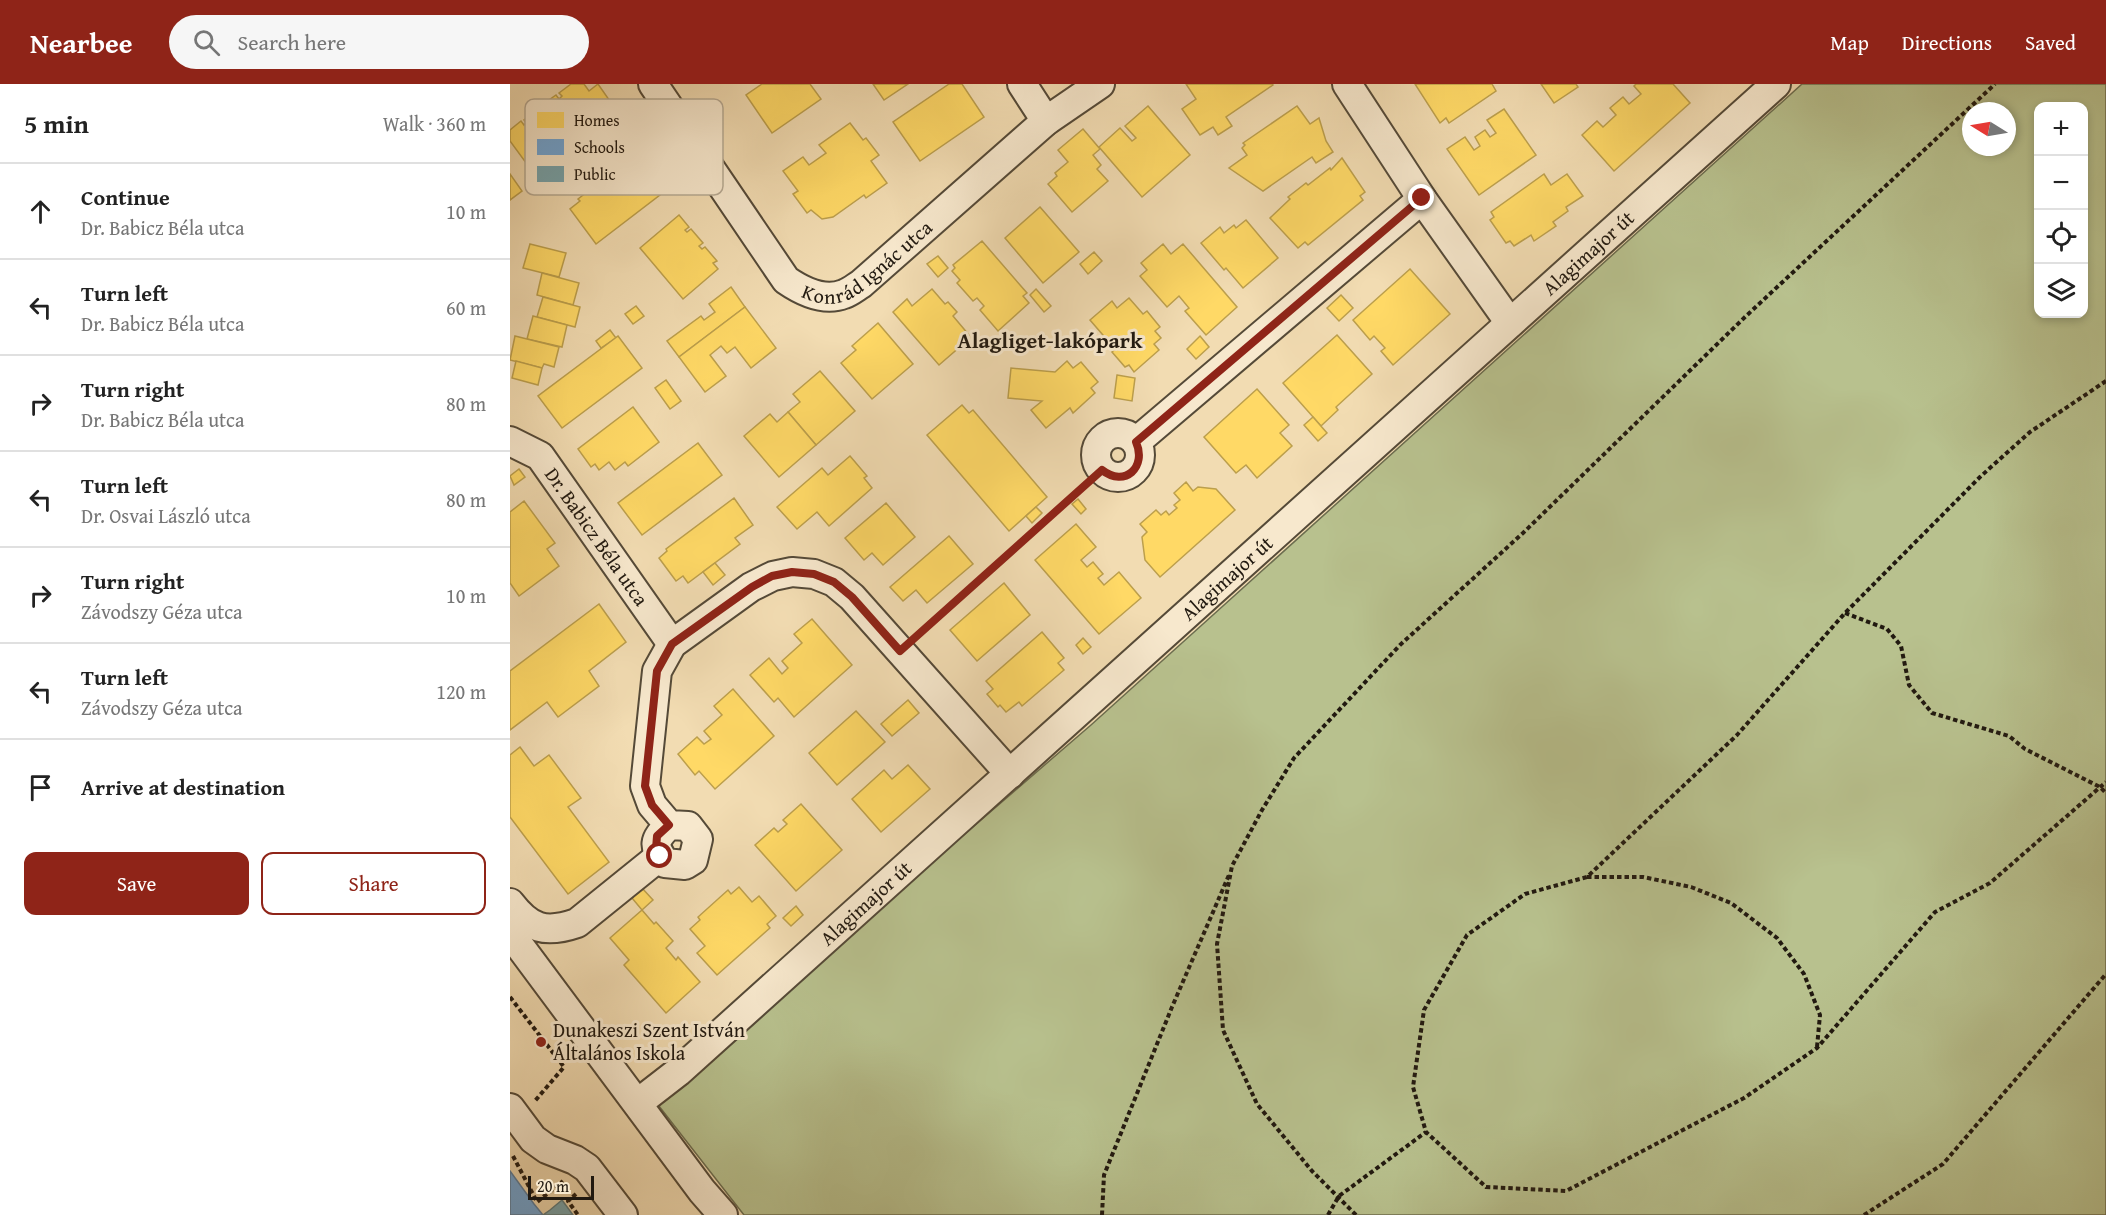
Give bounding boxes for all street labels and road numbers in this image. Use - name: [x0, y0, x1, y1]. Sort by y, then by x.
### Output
- street label: Alagimajor út: [1535, 203, 1640, 302]
- street label: Konrád Ignác utca: [798, 213, 939, 311]
- street label: Dr. Babicz Béla utca: [538, 461, 656, 612]
- street label: Alagimajor út: [1174, 529, 1279, 627]
- street label: Alagimajor út: [813, 854, 918, 952]

